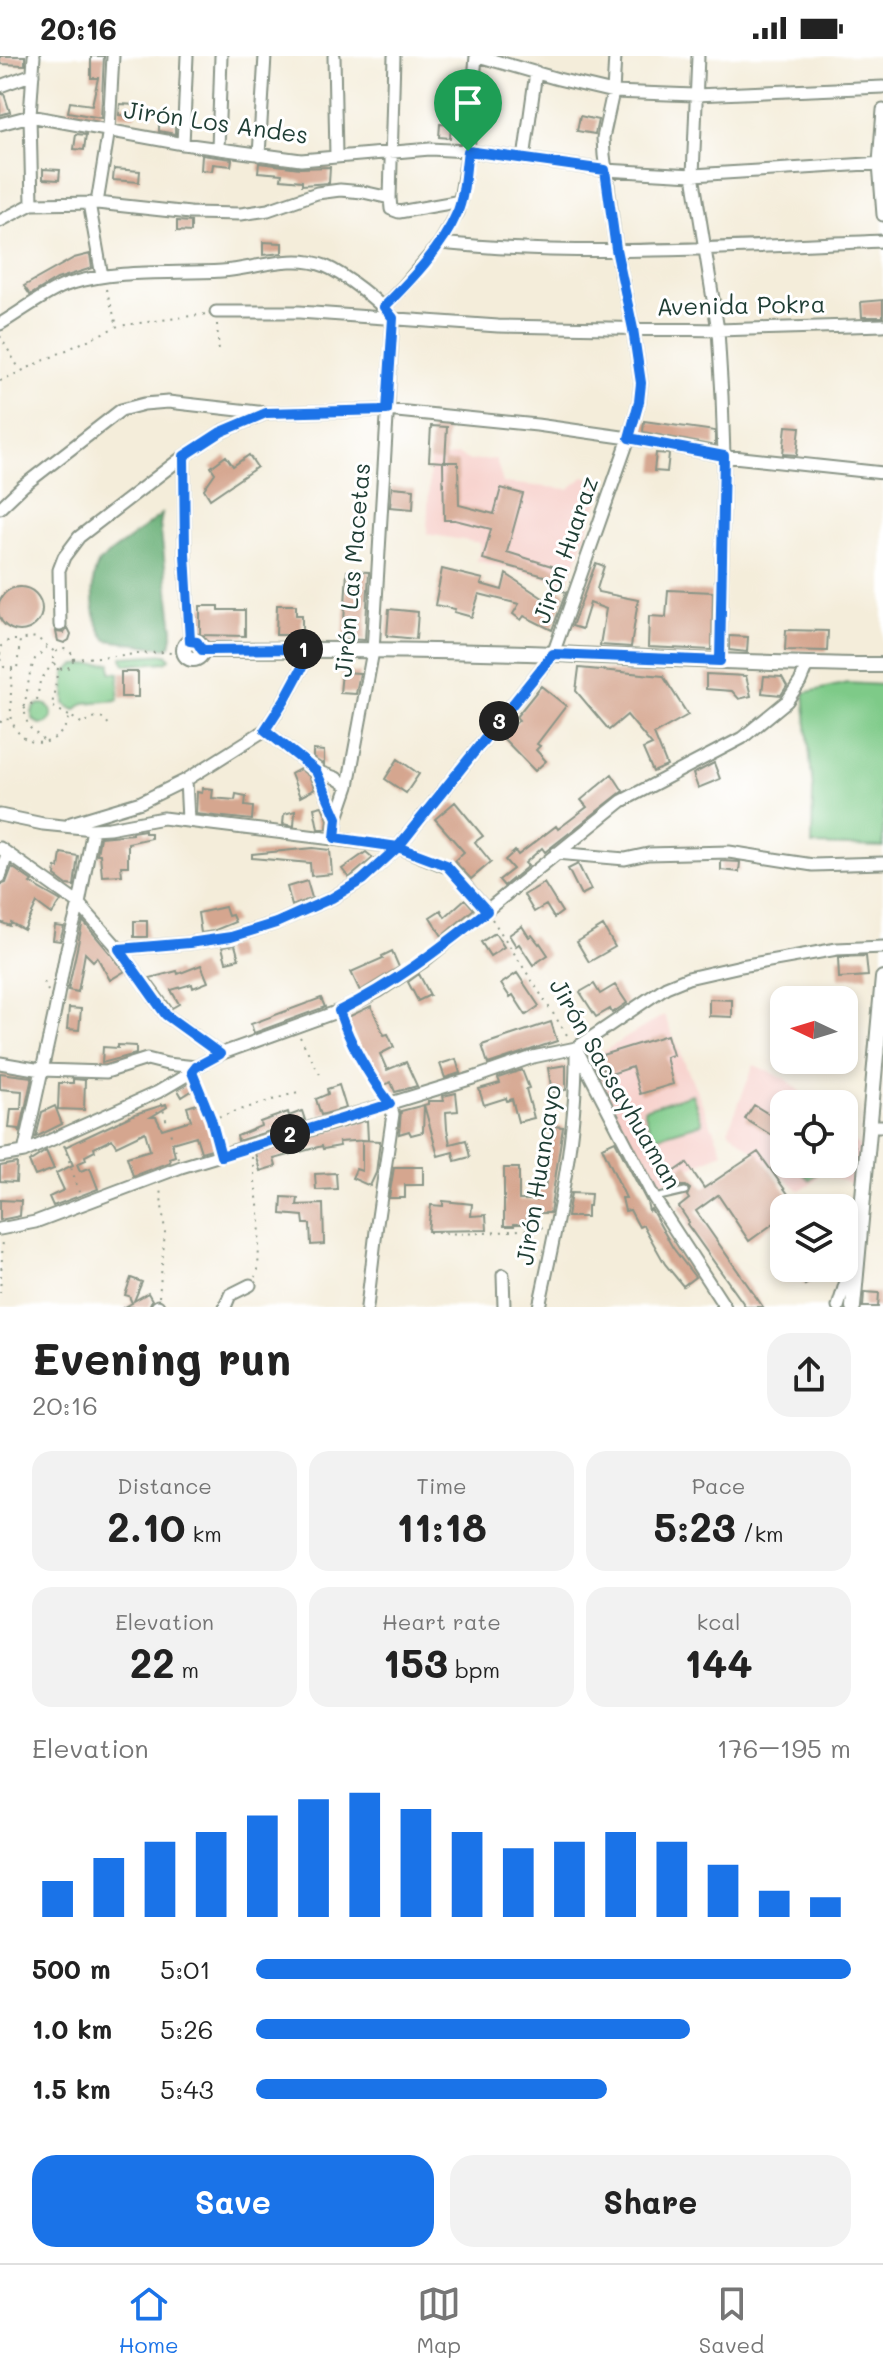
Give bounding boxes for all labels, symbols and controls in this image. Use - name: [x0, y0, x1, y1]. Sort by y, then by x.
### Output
- text: 20:16: [40, 8, 117, 48]
- pin: [434, 69, 502, 151]
- icon: arrive: [446, 81, 490, 125]
- street label: Jirón Los Andes: [122, 93, 310, 150]
- street label: Avenida Pokra: [656, 288, 826, 321]
- street label: Jirón Las Macetas: [327, 461, 376, 678]
- street label: Jirón Huaraz: [525, 472, 604, 627]
- pin: 1: [283, 629, 323, 669]
- text: 1: [298, 634, 308, 663]
- pin: 3: [479, 701, 519, 741]
- text: 3: [492, 706, 506, 735]
- street label: Jirón Sacsayhuaman: [543, 972, 689, 1194]
- north arrow: [770, 986, 858, 1074]
- map controls: [770, 986, 858, 1282]
- street label: Jirón Huancayo: [508, 1082, 567, 1267]
- button: locate: [770, 1090, 858, 1178]
- pin: 2: [270, 1114, 310, 1154]
- text: 2: [284, 1119, 296, 1148]
- button: layers: [770, 1194, 858, 1282]
- text: Evening run: [32, 1329, 291, 1386]
- button: share: [767, 1333, 851, 1417]
- text: 20:16: [32, 1388, 98, 1422]
- text: Distance: [117, 1471, 212, 1500]
- text: Time: [416, 1471, 467, 1500]
- text: Pace: [692, 1471, 745, 1500]
- text: 2.10: [107, 1500, 185, 1552]
- text: 11:18: [396, 1500, 487, 1552]
- text: 5:23: [653, 1500, 736, 1552]
- text: km: [185, 1519, 222, 1548]
- text: /km: [736, 1519, 784, 1548]
- text: Elevation: [115, 1607, 214, 1636]
- text: Heart rate: [382, 1607, 501, 1636]
- text: kcal: [697, 1607, 740, 1636]
- text: 22: [130, 1636, 175, 1688]
- text: 153: [383, 1636, 448, 1688]
- text: 144: [684, 1636, 753, 1688]
- text: m: [175, 1655, 199, 1684]
- text: bpm: [448, 1655, 500, 1684]
- text: Elevation: [32, 1731, 149, 1765]
- text: 176–195 m: [717, 1731, 851, 1765]
- text: 500 m: [32, 1952, 111, 1986]
- text: 5:01: [160, 1952, 211, 1986]
- text: 1.0 km: [32, 2012, 112, 2046]
- text: 5:26: [160, 2012, 213, 2046]
- text: 1.5 km: [32, 2072, 111, 2106]
- text: 5:43: [160, 2072, 214, 2106]
- button: Save: [32, 2155, 434, 2247]
- button: Share: [450, 2155, 851, 2247]
- tab: Home: [119, 2282, 179, 2359]
- tab: Map: [416, 2282, 461, 2359]
- tab: Saved: [699, 2282, 764, 2359]

